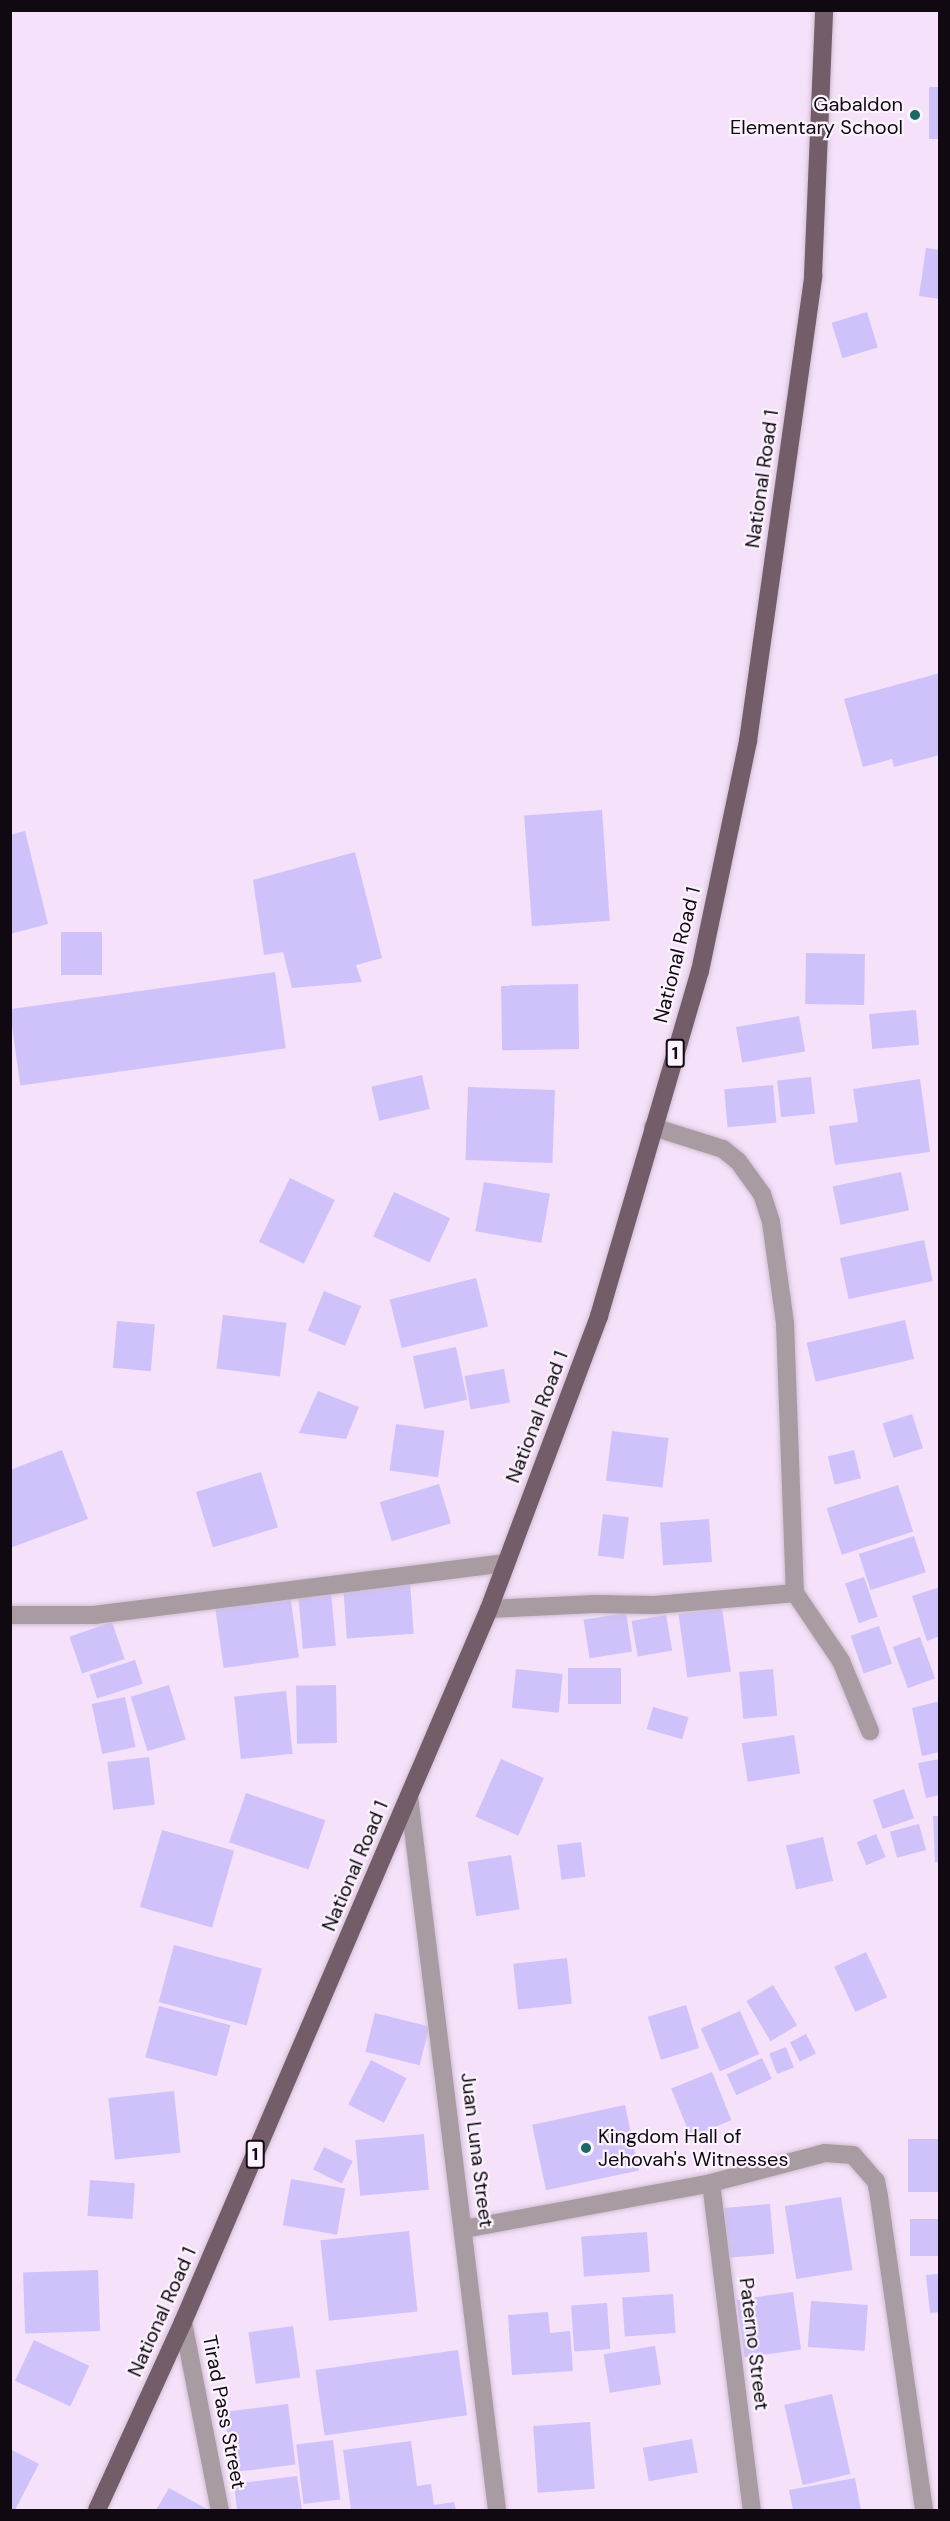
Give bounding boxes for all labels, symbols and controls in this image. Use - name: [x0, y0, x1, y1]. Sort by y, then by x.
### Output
- place label: Gabaldon Elementary School: [730, 92, 903, 139]
- marker: Gabaldon Elementary School: [908, 108, 922, 122]
- street label: National Road 1: [740, 408, 784, 550]
- street label: National Road 1: [649, 885, 705, 1025]
- road number: 1: [664, 1038, 686, 1068]
- street label: National Road 1: [501, 1348, 573, 1486]
- street label: National Road 1: [317, 1797, 393, 1935]
- street label: Juan Luna Street: [456, 2071, 498, 2229]
- place label: Kingdom Hall of Jehovah's Witnesses: [598, 2124, 789, 2171]
- road number: 1: [244, 2139, 266, 2169]
- marker: Kingdom Hall of Jehovah's Witnesses: [579, 2141, 593, 2155]
- street label: National Road 1: [123, 2244, 201, 2380]
- street label: Paterno Street: [734, 2276, 774, 2412]
- street label: Tirad Pass Street: [197, 2333, 251, 2491]

